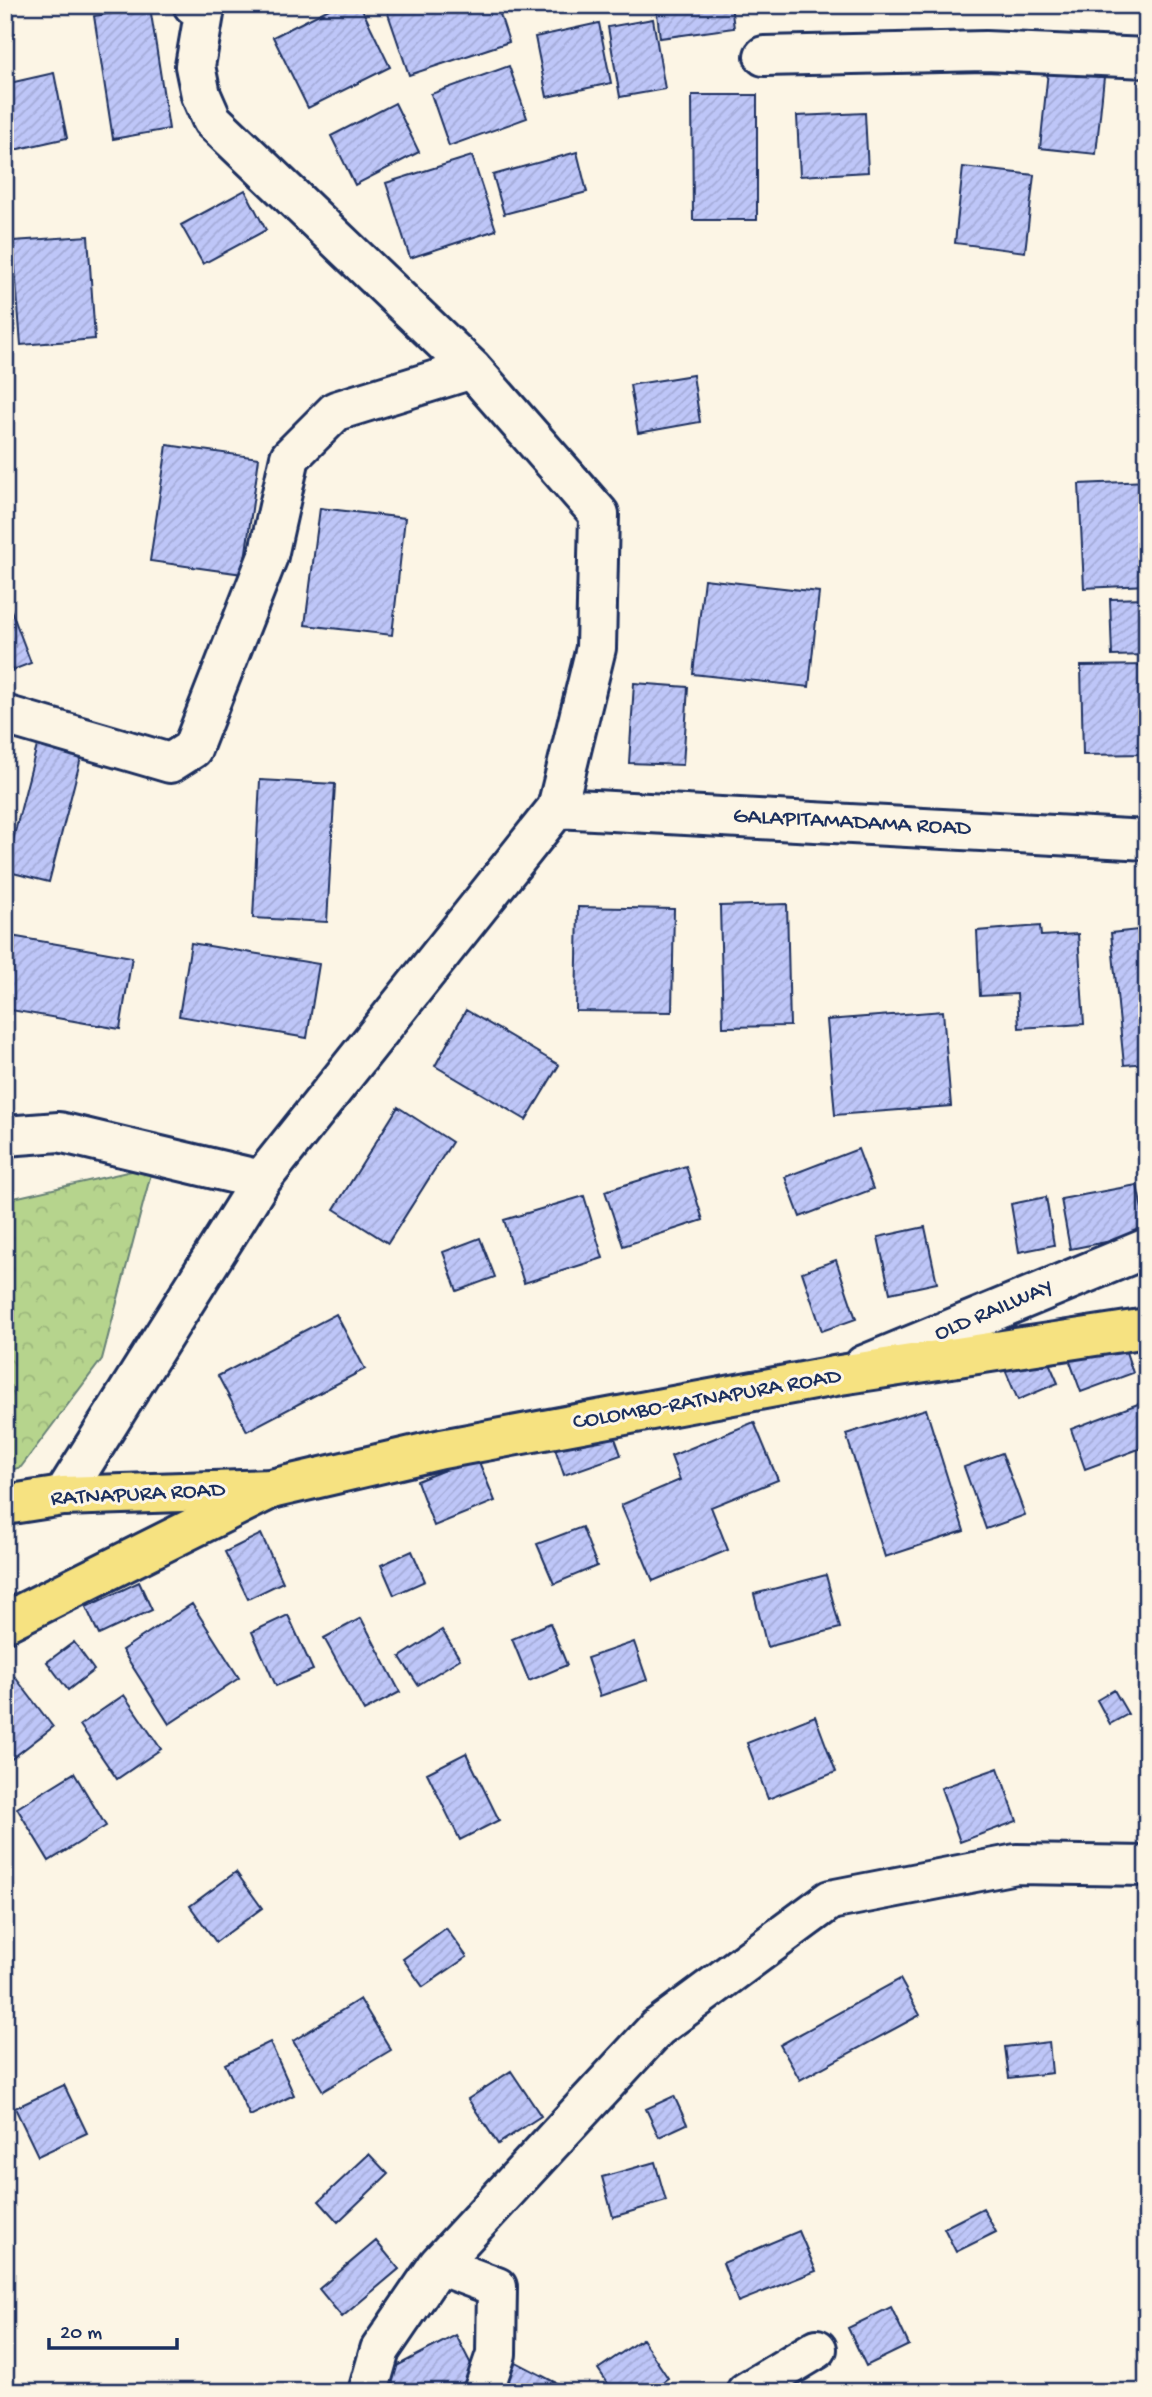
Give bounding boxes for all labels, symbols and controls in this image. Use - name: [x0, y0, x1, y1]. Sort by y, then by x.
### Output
- street label: GALAPITAMADAMA ROAD: [732, 803, 973, 843]
- street label: OLD RAILWAY: [931, 1274, 1057, 1348]
- street label: COLOMBO-RATNAPURA ROAD: [571, 1363, 844, 1437]
- street label: RATNAPURA ROAD: [50, 1477, 227, 1513]
- scale bar: [49, 2306, 177, 2350]
- text: 20 m: [60, 2322, 102, 2347]

